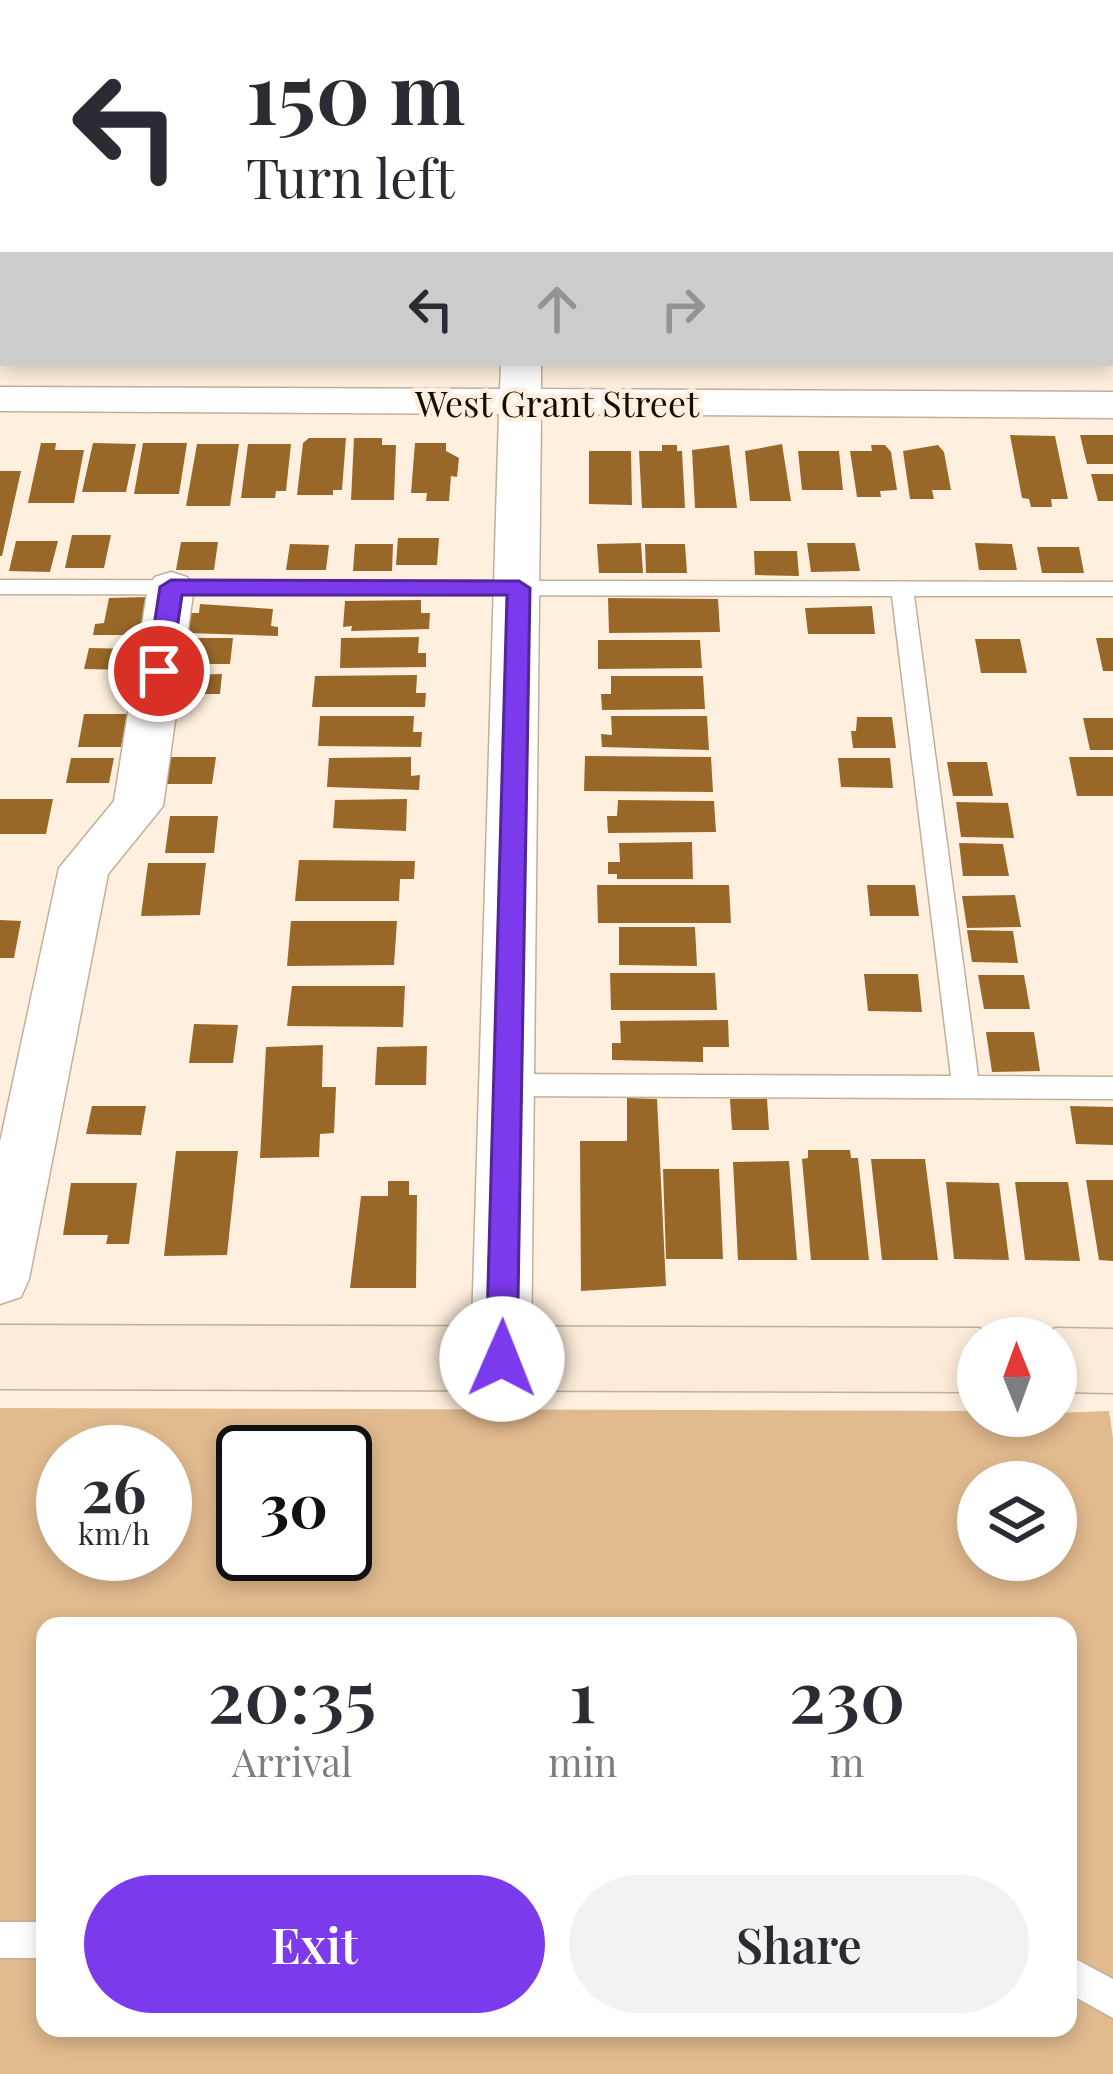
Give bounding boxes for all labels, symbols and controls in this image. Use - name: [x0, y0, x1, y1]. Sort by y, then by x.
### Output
- text: 150 m: [246, 34, 466, 146]
- icon: left: [48, 48, 204, 204]
- text: Turn left: [246, 141, 455, 213]
- icon: left: [398, 276, 464, 342]
- icon: ahead: [524, 276, 590, 342]
- icon: right: [650, 276, 716, 342]
- street label: West Grant Street: [414, 378, 700, 426]
- pin: [108, 620, 210, 722]
- icon: arrive: [126, 638, 192, 704]
- position arrow: [439, 1296, 565, 1422]
- north arrow: [957, 1317, 1077, 1437]
- map controls: [957, 1317, 1077, 1581]
- speed limit sign: 30: [216, 1425, 372, 1581]
- text: 26: [81, 1448, 147, 1528]
- button: layers: [957, 1461, 1077, 1581]
- text: km/h: [78, 1513, 150, 1553]
- text: 20:35: [208, 1645, 376, 1741]
- text: 1: [569, 1645, 596, 1741]
- text: 230: [789, 1645, 905, 1741]
- text: Arrival: [232, 1735, 352, 1787]
- text: min: [548, 1735, 617, 1787]
- text: m: [830, 1735, 864, 1787]
- button: Exit: [84, 1875, 545, 2013]
- button: Share: [569, 1875, 1029, 2013]

